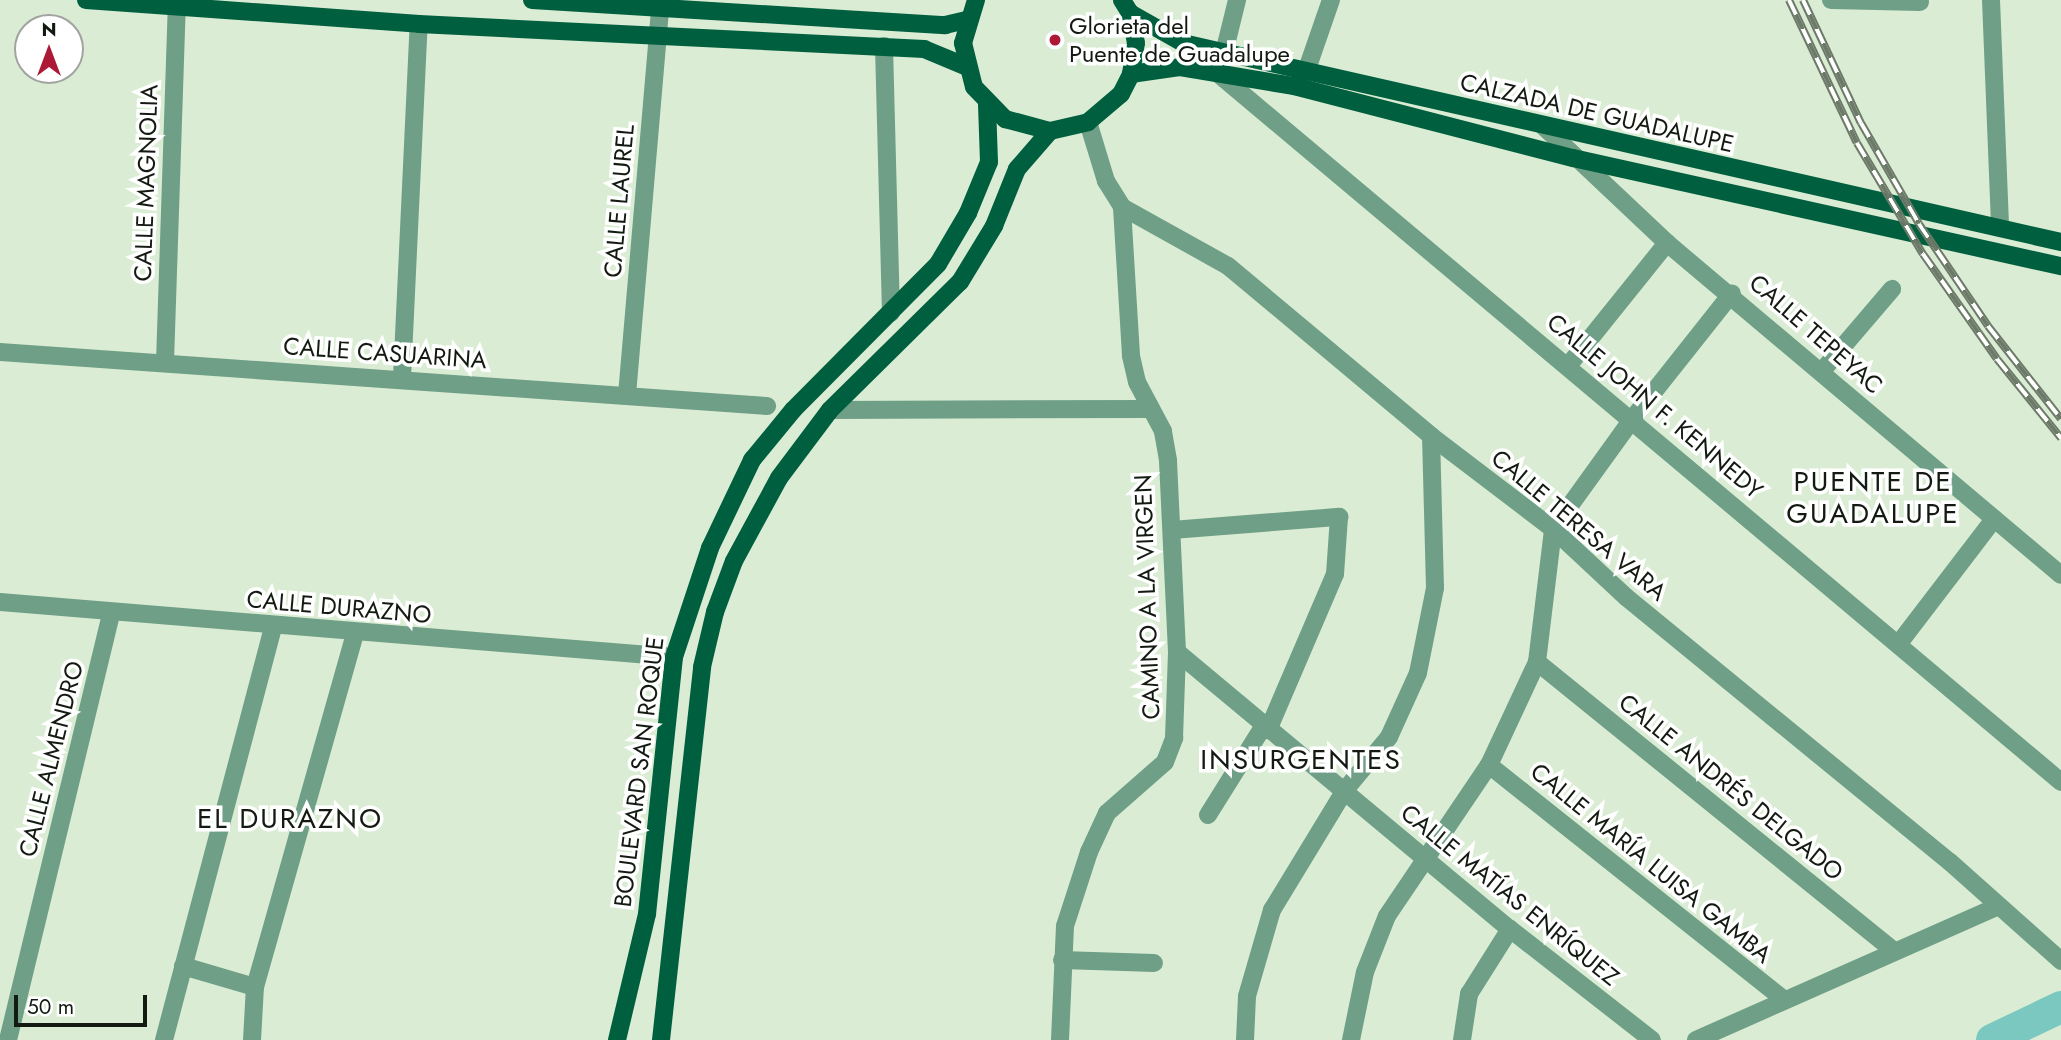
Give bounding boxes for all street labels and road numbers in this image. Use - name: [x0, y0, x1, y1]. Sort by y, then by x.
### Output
- street label: CALZADA DE GUADALUPE: [1457, 67, 1737, 159]
- street label: CALLE MAGNOLIA: [128, 84, 164, 282]
- street label: CALLE LAUREL: [598, 123, 640, 279]
- street label: CALLE TEPEYAC: [1743, 268, 1889, 400]
- street label: CALLE JOHN F. KENNEDY: [1541, 307, 1769, 505]
- street label: CALLE CASUARINA: [282, 332, 488, 374]
- street label: CALLE TERESA VARA: [1486, 443, 1672, 607]
- street label: CAMINO A LA VIRGEN: [1128, 474, 1166, 720]
- street label: CALLE DURAZNO: [246, 585, 432, 629]
- street label: BOULEVARD SAN ROQUE: [608, 635, 670, 909]
- street label: CALLE ALMENDRO: [13, 658, 89, 860]
- street label: CALLE ANDRÉS DELGADO: [1613, 688, 1849, 886]
- street label: CALLE MARÍA LUISA GAMBA: [1525, 757, 1777, 969]
- street label: CALLE MATÍAS ENRÍQUEZ: [1395, 798, 1625, 992]

